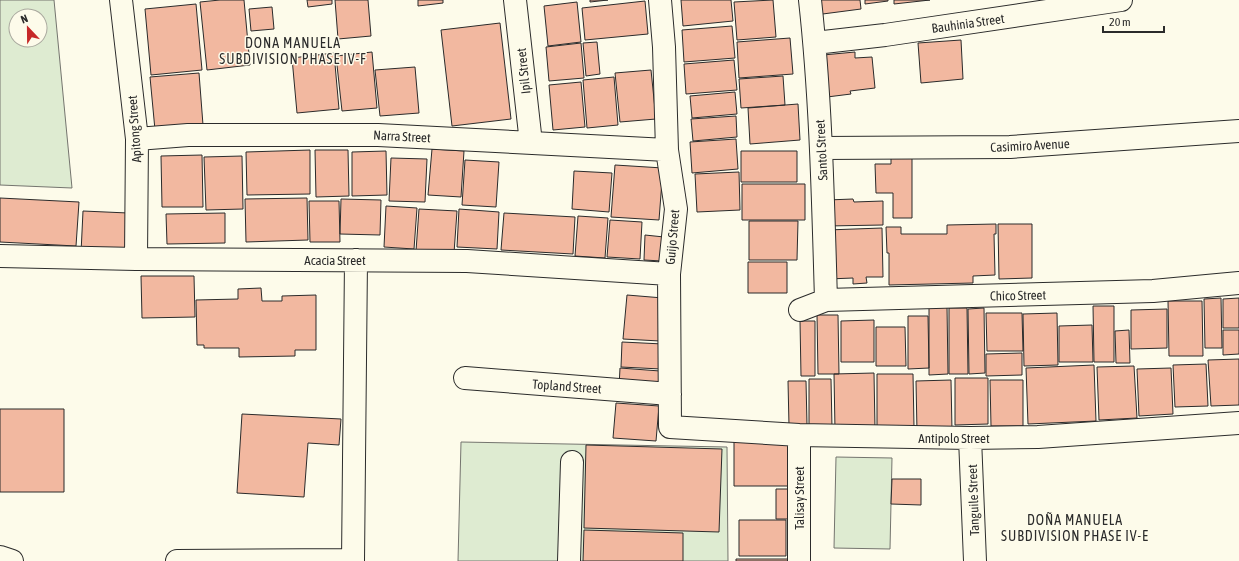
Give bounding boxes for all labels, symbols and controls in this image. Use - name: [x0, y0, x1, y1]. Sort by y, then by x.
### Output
- north arrow: [8, 8, 48, 48]
- scale bar: [1103, 8, 1164, 34]
- street label: Bauhinia Street: [931, 11, 1006, 36]
- text: N: [19, 12, 30, 26]
- text: 20 m: [1109, 15, 1131, 29]
- district label: DONA MANUELA SUBDIVISION PHASE IV-F: [219, 35, 367, 67]
- street label: Ipil Street: [514, 47, 533, 95]
- street label: Apitong Street: [125, 95, 144, 163]
- street label: Santol Street: [812, 119, 831, 181]
- street label: Narra Street: [373, 128, 431, 146]
- street label: Casimiro Avenue: [990, 136, 1070, 155]
- street label: Guijo Street: [663, 208, 682, 265]
- street label: Acacia Street: [304, 253, 366, 268]
- street label: Chico Street: [990, 288, 1047, 303]
- street label: Topland Street: [532, 377, 602, 396]
- street label: Antipolo Street: [918, 431, 990, 446]
- street label: Tanguile Street: [965, 464, 982, 536]
- street label: Talisay Street: [792, 466, 807, 530]
- district label: DOÑA MANUELA SUBDIVISION PHASE IV-E: [1001, 512, 1149, 544]

